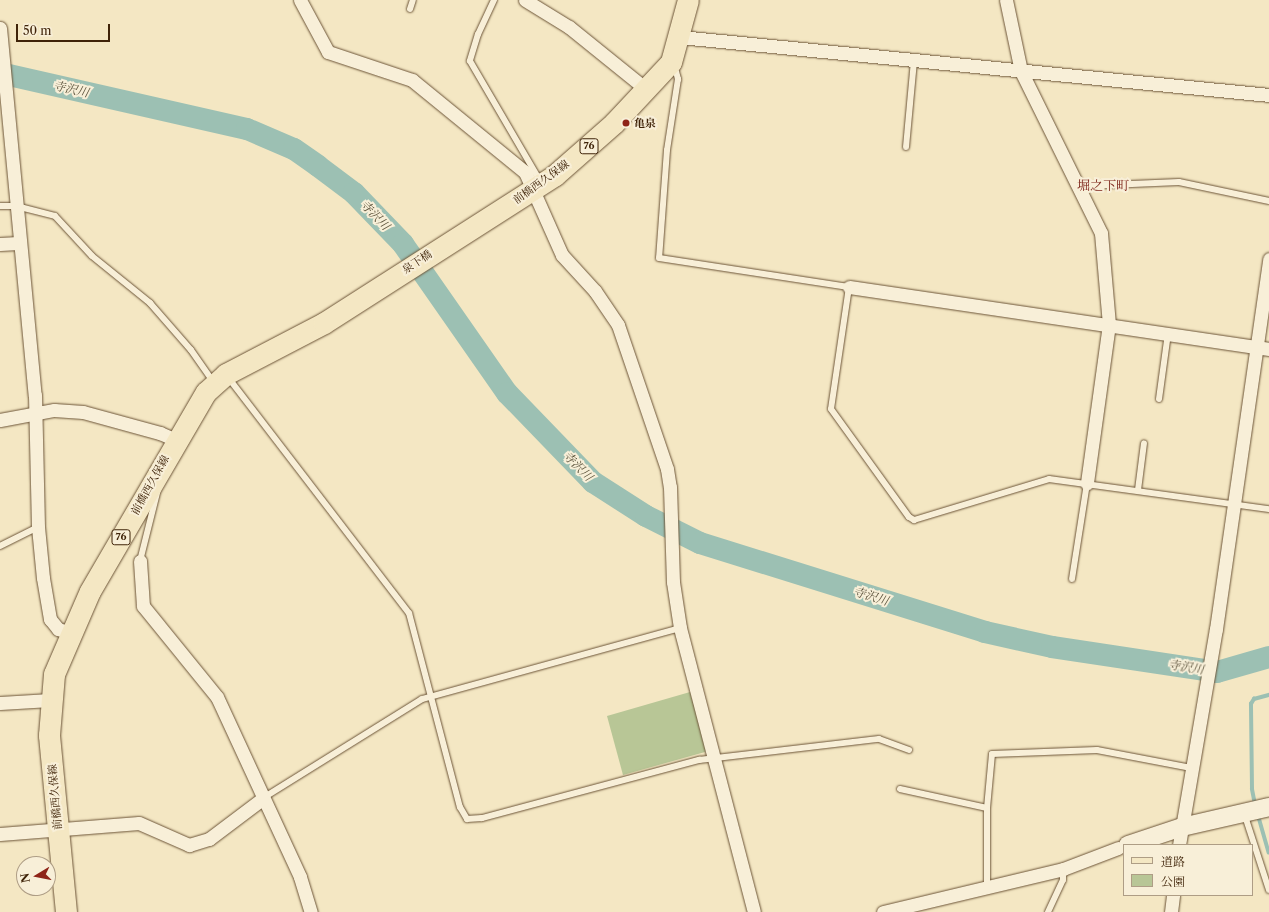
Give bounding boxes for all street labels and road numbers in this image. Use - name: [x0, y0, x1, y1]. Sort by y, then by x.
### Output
- road number: 76: [579, 138, 599, 154]
- street label: 前橋西久保線: [510, 157, 572, 207]
- street label: 泉下橋: [400, 247, 434, 277]
- street label: 前橋西久保線: [128, 453, 172, 517]
- road number: 76: [111, 529, 131, 545]
- street label: 前橋西久保線: [46, 764, 64, 830]

